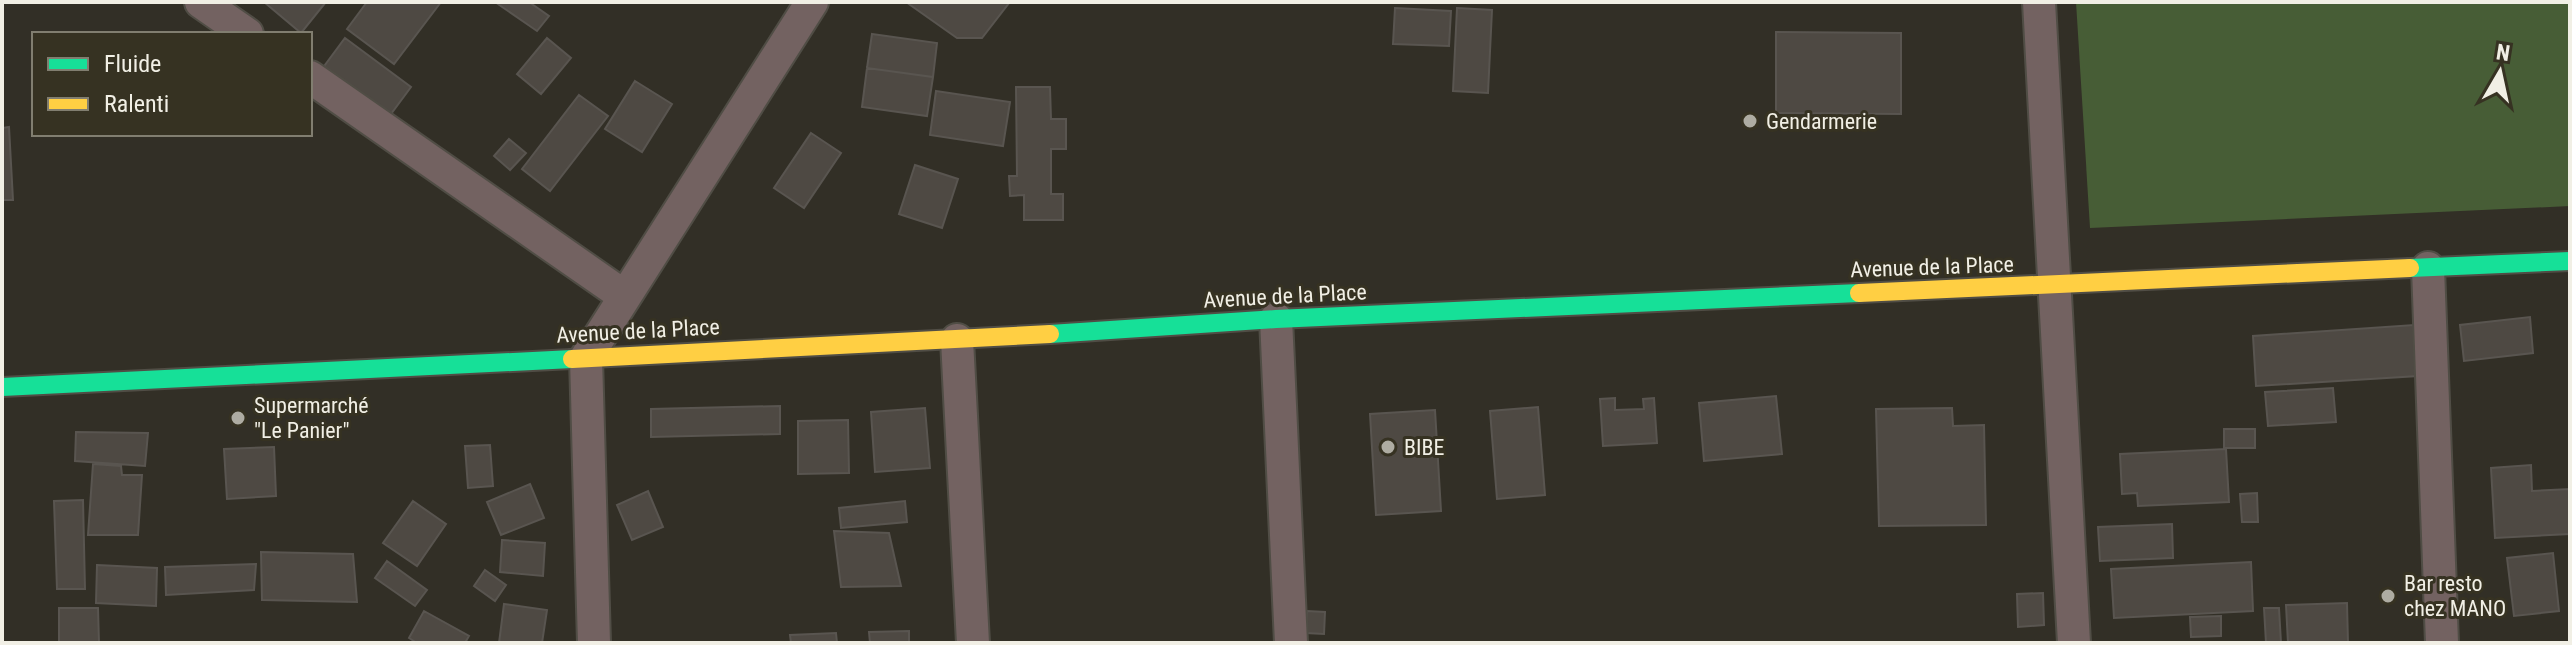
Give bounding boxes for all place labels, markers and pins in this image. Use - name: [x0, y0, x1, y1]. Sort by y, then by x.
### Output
- place label: Gendarmerie: [1766, 109, 1877, 134]
- marker: Gendarmerie: [1741, 112, 1759, 130]
- place label: Supermarché "Le Panier": [254, 393, 369, 443]
- marker: Supermarché "Le Panier": [229, 409, 247, 427]
- place label: BIBE: [1404, 435, 1445, 460]
- marker: BIBE: [1379, 438, 1397, 456]
- place label: Bar resto chez MANO: [2404, 571, 2506, 621]
- marker: Bar resto chez MANO: [2379, 587, 2397, 605]

